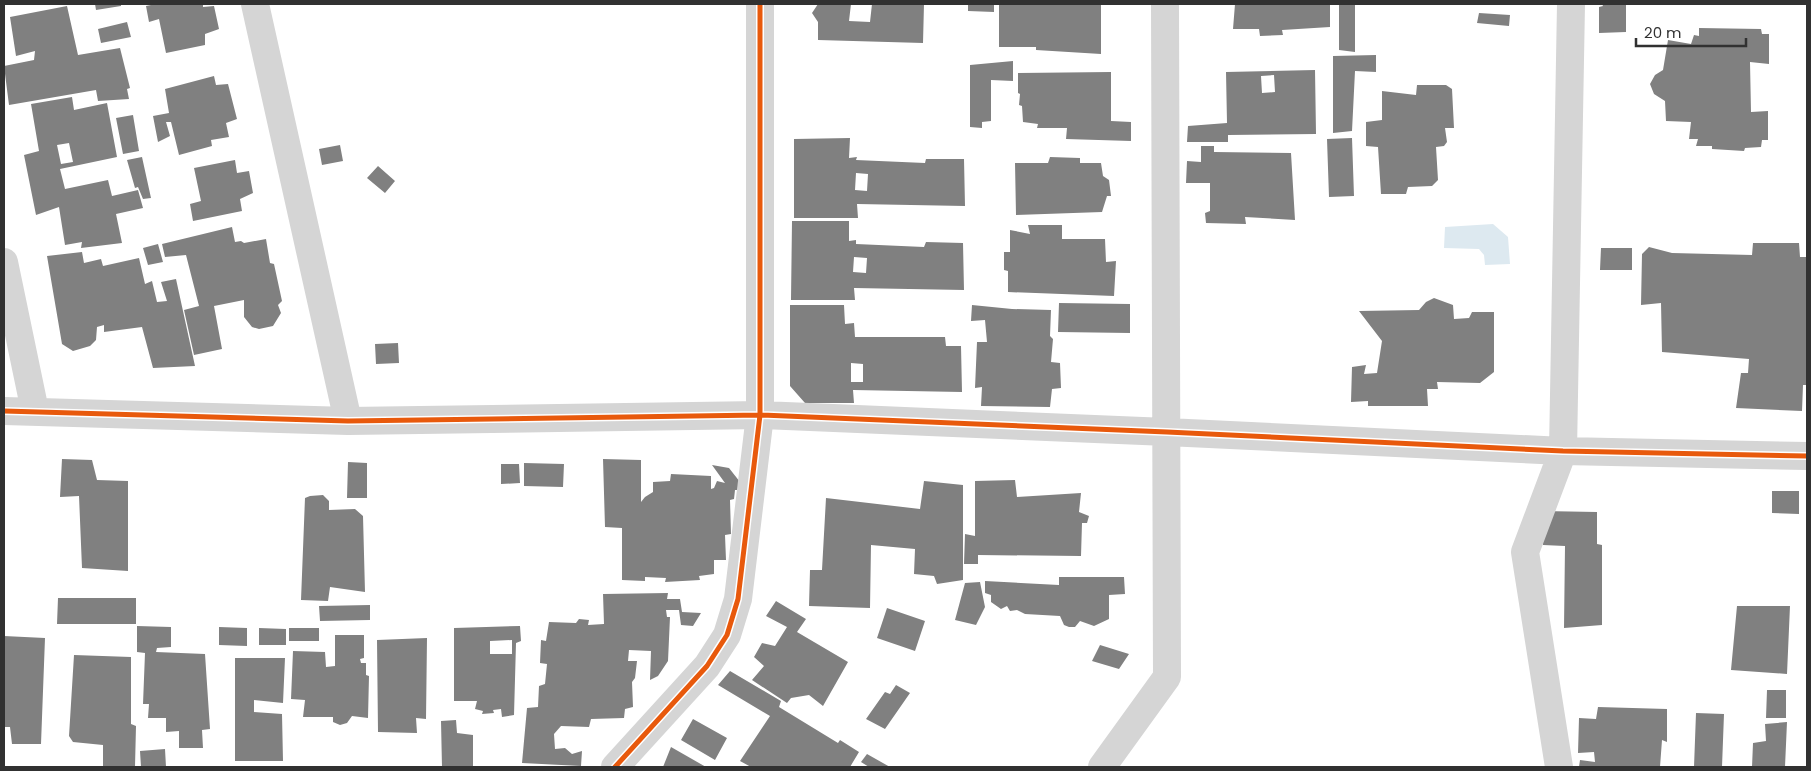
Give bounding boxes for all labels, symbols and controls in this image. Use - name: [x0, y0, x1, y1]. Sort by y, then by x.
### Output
- scale bar: [1636, 15, 1746, 47]
- text: 20 m: [1644, 22, 1682, 43]

